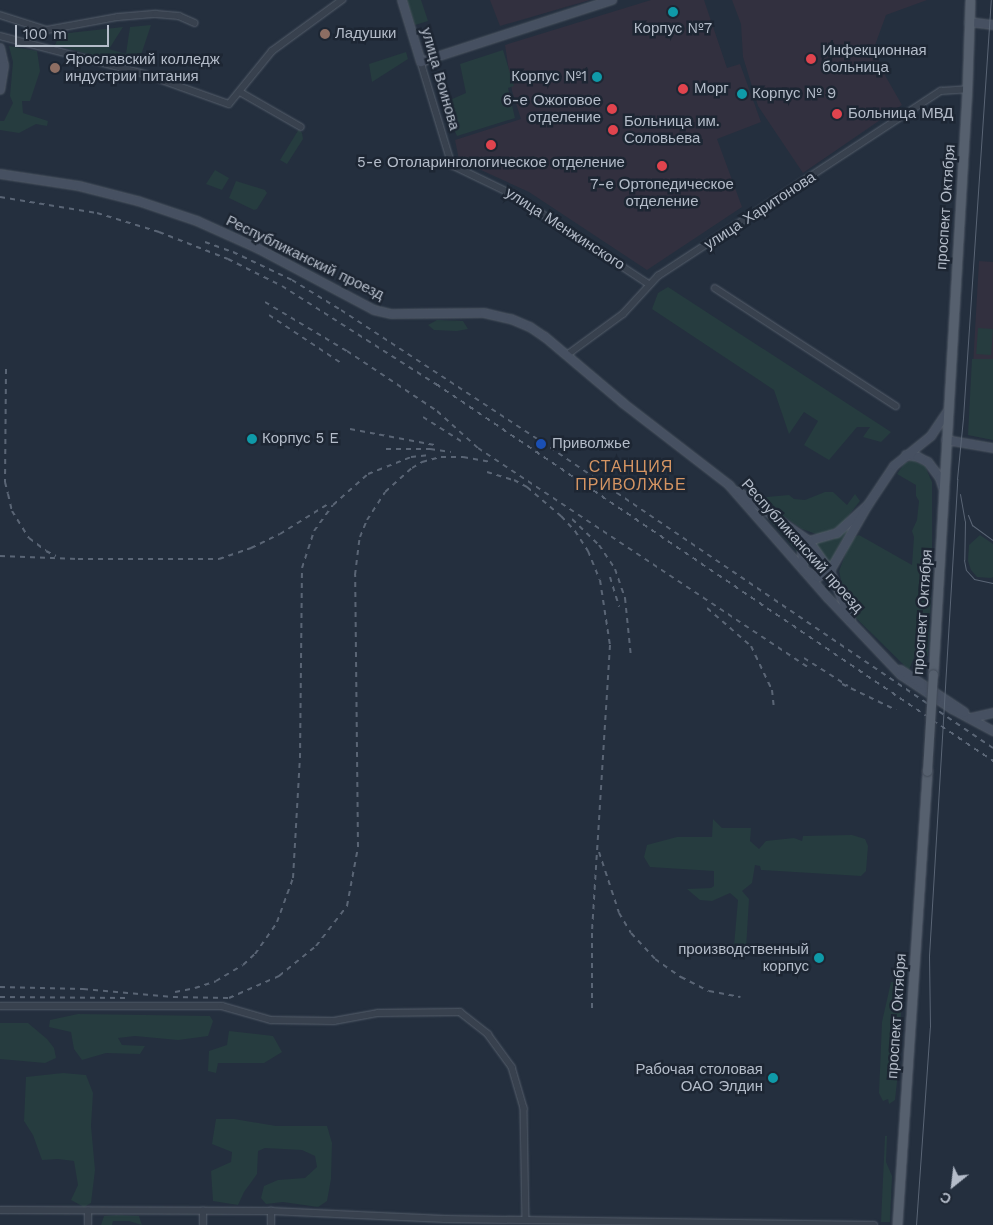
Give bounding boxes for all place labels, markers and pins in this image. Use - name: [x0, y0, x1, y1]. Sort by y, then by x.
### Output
- marker: Корпус №7: [667, 6, 679, 18]
- place label: Корпус №7: [634, 20, 712, 38]
- place label: Ладушки: [335, 25, 396, 43]
- marker: Ладушки: [319, 28, 331, 40]
- place label: Инфекционная больница: [822, 41, 927, 76]
- place label: Ярославский колледж индустрии питания: [65, 50, 220, 85]
- marker: Инфекционная больница: [804, 52, 818, 66]
- marker: Ярославский колледж индустрии питания: [49, 62, 61, 74]
- place label: Корпус №1: [511, 68, 587, 86]
- marker: Корпус №1: [591, 71, 603, 83]
- place label: Морг: [694, 80, 729, 98]
- marker: Морг: [676, 82, 690, 96]
- place label: Корпус № 9: [752, 85, 836, 103]
- marker: Корпус № 9: [736, 88, 748, 100]
- place label: 6-е Ожоговое отделение: [503, 91, 601, 126]
- marker: 6-е Ожоговое отделение: [605, 102, 619, 116]
- place label: Больница МВД: [848, 105, 953, 123]
- marker: Больница МВД: [830, 107, 844, 121]
- place label: Больница им. Соловьева: [624, 112, 720, 147]
- marker: Больница им. Соловьева: [606, 123, 620, 137]
- marker: 5-е Отоларингологическое отделение: [484, 138, 498, 152]
- place label: 5-е Отоларингологическое отделение: [357, 154, 625, 172]
- marker: 7-е Ортопедическое отделение: [655, 159, 669, 173]
- place label: 7-е Ортопедическое отделение: [590, 175, 734, 210]
- place label: Корпус 5 E: [262, 430, 339, 448]
- marker: Корпус 5 E: [246, 433, 258, 445]
- place label: Приволжье: [552, 435, 630, 453]
- marker: Приволжье: [534, 437, 548, 451]
- place label: производственный корпус: [678, 940, 809, 975]
- marker: производственный корпус: [813, 952, 825, 964]
- place label: Рабочая столовая ОАО Элдин: [635, 1060, 763, 1095]
- marker: Рабочая столовая ОАО Элдин: [767, 1072, 779, 1084]

